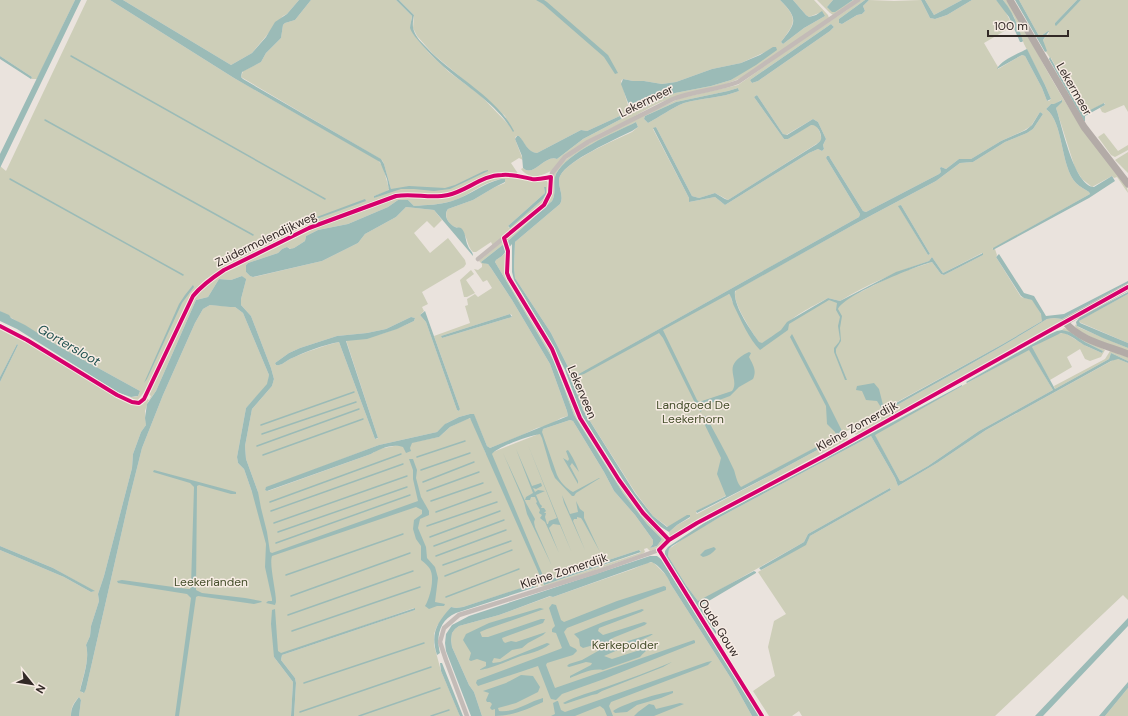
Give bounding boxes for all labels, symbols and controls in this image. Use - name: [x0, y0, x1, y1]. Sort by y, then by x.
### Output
- scale bar: [988, 12, 1068, 38]
- text: 100 m: [994, 18, 1028, 34]
- street label: Lekermeer: [1052, 60, 1096, 119]
- street label: Lekermeer: [616, 81, 676, 121]
- street label: Zuidermolendijkweg: [213, 207, 320, 271]
- water label: Gortersloot: [35, 320, 104, 370]
- street label: Lekerveen: [564, 363, 600, 421]
- park label: Landgoed De Leekerhorn: [656, 397, 730, 427]
- street label: Kleine Zomerdijk: [813, 397, 901, 455]
- street label: Kleine Zomerdijk: [518, 549, 610, 593]
- park label: Leekerlanden: [174, 574, 248, 590]
- street label: Oude Gouw: [695, 596, 743, 660]
- park label: Kerkepolder: [592, 637, 659, 653]
- north arrow: [12, 664, 52, 704]
- text: N: [33, 682, 49, 696]

